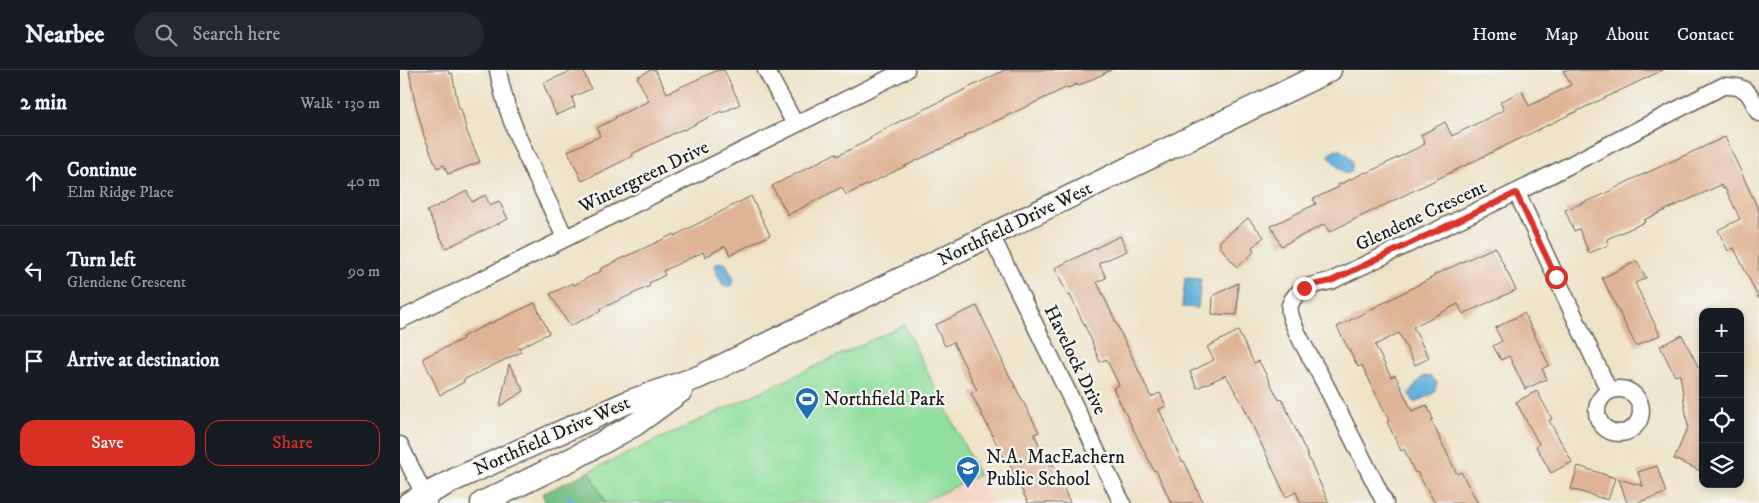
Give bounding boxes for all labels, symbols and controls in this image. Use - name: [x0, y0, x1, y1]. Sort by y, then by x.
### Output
- search box: [134, 12, 484, 57]
- text: Nearbee: [25, 20, 104, 50]
- icon: search: [152, 21, 180, 49]
- text: Search here: [192, 23, 280, 46]
- text: Home: [1472, 24, 1517, 46]
- text: Map: [1545, 24, 1578, 46]
- text: About: [1606, 24, 1649, 46]
- text: Contact: [1677, 24, 1734, 46]
- text: 2 min: [20, 90, 67, 116]
- text: Walk · 130 m: [300, 93, 380, 113]
- street label: Wintergreen Drive: [574, 136, 713, 219]
- text: Continue: [67, 159, 137, 182]
- icon: ahead: [20, 167, 48, 195]
- text: 40 m: [347, 171, 380, 191]
- street label: Glendene Crescent: [1352, 176, 1490, 256]
- street label: Northfield Drive West: [934, 177, 1096, 271]
- text: Elm Ridge Place: [67, 182, 174, 202]
- text: Turn left: [67, 249, 136, 272]
- icon: left: [20, 257, 48, 285]
- text: 90 m: [348, 261, 380, 281]
- route start: [1545, 266, 1568, 289]
- text: Glendene Crescent: [67, 272, 186, 292]
- route end: [1293, 277, 1316, 300]
- street label: Havelock Drive: [1039, 301, 1111, 419]
- map controls: [1699, 308, 1744, 488]
- button: +: [1699, 308, 1744, 353]
- icon: arrive: [20, 347, 48, 375]
- text: Arrive at destination: [67, 349, 219, 372]
- button: −: [1699, 353, 1744, 398]
- sports icon: Northfield Park: [794, 386, 820, 420]
- place label: Northfield Park: [824, 388, 945, 411]
- street label: Northfield Drive West: [470, 391, 634, 481]
- button: locate: [1699, 398, 1744, 443]
- button: Save: [20, 420, 195, 466]
- button: Share: [205, 420, 380, 466]
- button: layers: [1699, 443, 1744, 488]
- place label: N.A. MacEachern Public School: [986, 446, 1125, 491]
- school or university icon: N.A. MacEachern Public School: [955, 455, 981, 489]

